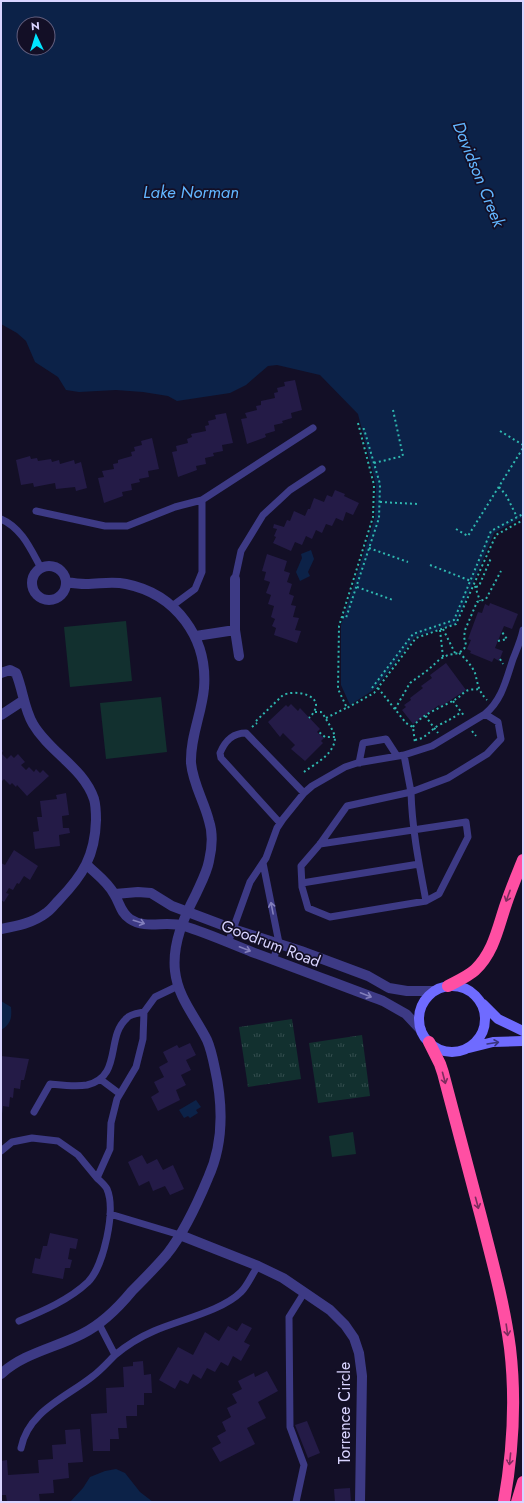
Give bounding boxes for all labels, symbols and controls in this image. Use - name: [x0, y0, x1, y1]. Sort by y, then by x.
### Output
- north arrow: [16, 16, 56, 56]
- text: N: [30, 18, 40, 34]
- water label: Davidson Creek: [447, 118, 511, 231]
- water label: Lake Norman: [143, 180, 239, 204]
- one-way arrow: [504, 890, 512, 902]
- one-way arrow: [267, 902, 275, 915]
- street label: Goodrum Road: [218, 914, 324, 973]
- one-way arrow: [132, 919, 145, 926]
- one-way arrow: [238, 945, 250, 953]
- one-way arrow: [360, 991, 372, 999]
- one-way arrow: [486, 1039, 499, 1047]
- one-way arrow: [441, 1071, 448, 1084]
- one-way arrow: [474, 1196, 482, 1209]
- one-way arrow: [503, 1323, 511, 1336]
- street label: Torrence Circle: [333, 1362, 356, 1464]
- one-way arrow: [506, 1452, 514, 1465]

